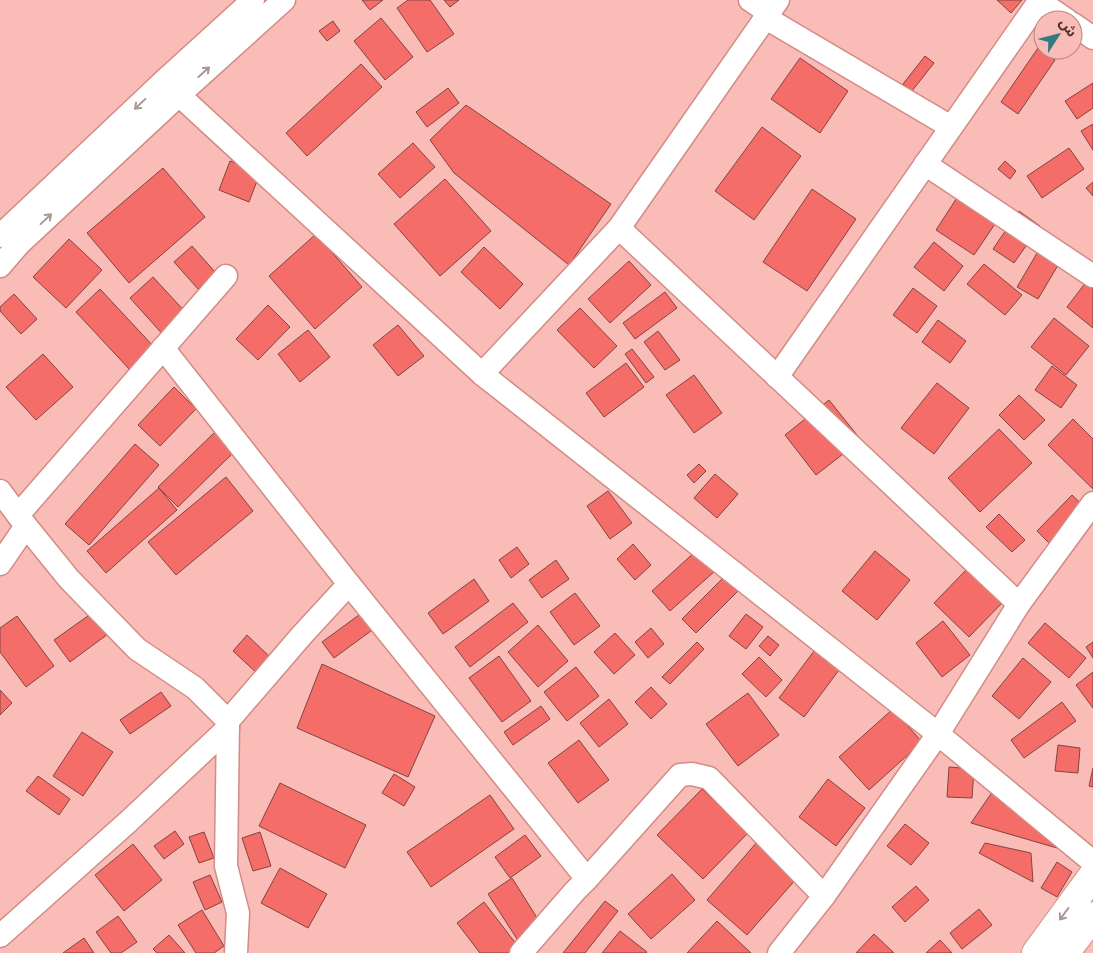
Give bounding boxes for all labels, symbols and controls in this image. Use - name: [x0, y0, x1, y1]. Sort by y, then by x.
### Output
- north arrow: [1033, 10, 1083, 60]
- text: ش: [1056, 16, 1079, 40]
- one-way arrow: [197, 67, 210, 78]
- one-way arrow: [133, 98, 146, 110]
- one-way arrow: [40, 213, 53, 225]
- one-way arrow: [1059, 907, 1070, 920]

